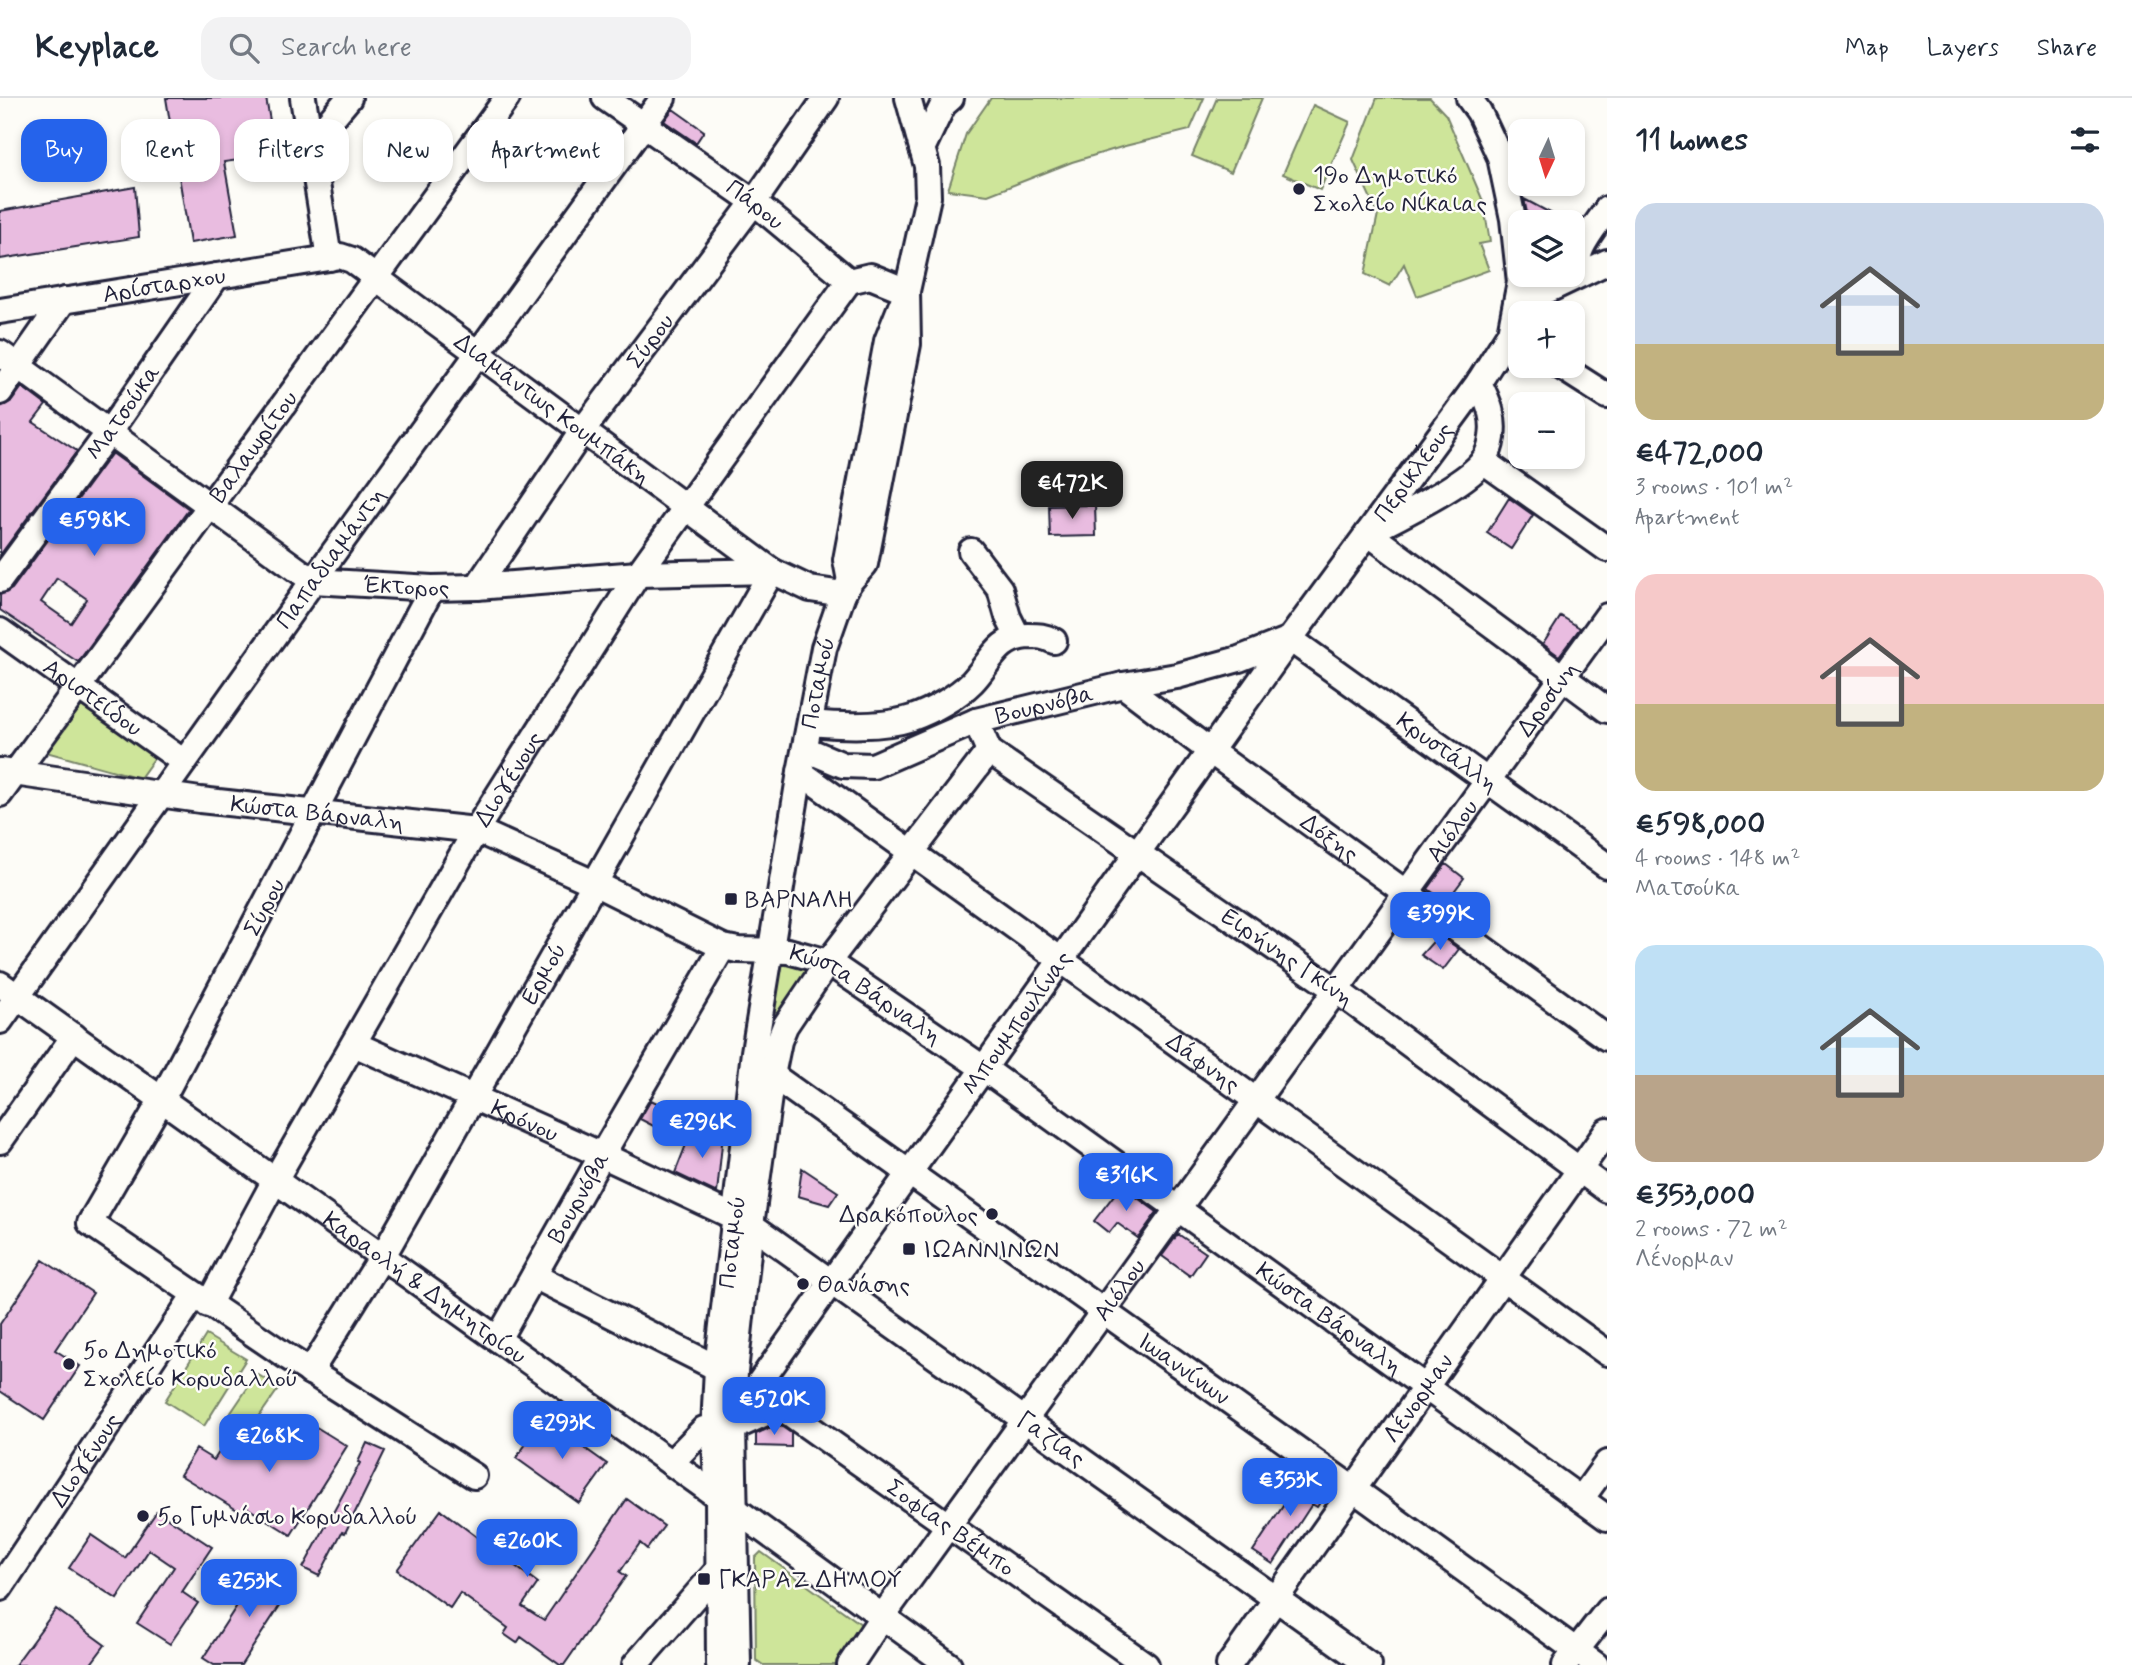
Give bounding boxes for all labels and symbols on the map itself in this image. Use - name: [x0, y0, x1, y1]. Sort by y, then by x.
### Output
- north arrow: [1508, 119, 1586, 196]
- place label: 19ο Δημοτικό Σχολείο Νίκαιας: [1313, 161, 1487, 220]
- street label: Πάρου: [719, 173, 790, 238]
- marker: 19ο Δημοτικό Σχολείο Νίκαιας: [1291, 181, 1307, 197]
- street label: Αρίσταρχου: [100, 261, 228, 311]
- street label: Σύρου: [620, 308, 682, 375]
- street label: Διαμάντως Κουμπάκη: [447, 327, 657, 493]
- street label: Ματσούκα: [80, 359, 168, 467]
- street label: Βαλαωρίτου: [203, 385, 306, 510]
- street label: Περικλέους: [1367, 416, 1461, 529]
- pin: €472K: [1023, 462, 1121, 521]
- street label: Παπαδιαμάντη: [270, 481, 393, 636]
- pin: €598K: [45, 498, 143, 558]
- street label: Έκτορος: [363, 570, 450, 605]
- street label: Ποταμού: [795, 633, 844, 732]
- street label: Αριστείδου: [36, 652, 148, 744]
- street label: Δροσίνη: [1511, 655, 1586, 743]
- street label: Βουρνόβα: [992, 679, 1097, 733]
- street label: Κρυστάλλη: [1389, 706, 1504, 800]
- street label: Διογένους: [468, 726, 551, 833]
- street label: Κώστα Βάρναλη: [229, 789, 405, 839]
- street label: Αιόλου: [1420, 794, 1486, 869]
- street label: Δόξης: [1294, 807, 1364, 870]
- street label: Σύρου: [237, 873, 293, 942]
- place label: ΒΑΡΝΑΛΗ: [745, 885, 853, 916]
- marker: ΒΑΡΝΑΛΗ: [723, 891, 739, 907]
- pin: €399K: [1391, 892, 1489, 952]
- street label: Ειρήνης Γκίνη: [1215, 902, 1360, 1015]
- street label: Ερμού: [515, 938, 575, 1011]
- street label: Κώστα Βάρναλη: [786, 938, 948, 1052]
- street label: Μπουμπουλίνας: [956, 945, 1080, 1102]
- street label: Δάφνης: [1159, 1027, 1246, 1101]
- street label: Κρόνου: [486, 1093, 563, 1150]
- pin: €296K: [653, 1100, 751, 1160]
- street label: Βουρνόβα: [541, 1147, 618, 1249]
- pin: €316K: [1077, 1154, 1175, 1213]
- street label: Ποταμού: [712, 1194, 754, 1290]
- place label: Δρακόπουλος: [839, 1200, 978, 1231]
- street label: Καραολή & Δημητρίου: [316, 1205, 532, 1372]
- marker: Δρακόπουλος: [984, 1206, 1000, 1222]
- place label: ΙΩΑΝΝΙΝΩΝ: [923, 1235, 1059, 1266]
- marker: ΙΩΑΝΝΙΝΩΝ: [901, 1241, 917, 1257]
- street label: Αιόλου: [1087, 1253, 1154, 1328]
- street label: Κώστα Βάρναλη: [1249, 1256, 1408, 1383]
- place label: Θανάσης: [817, 1270, 910, 1301]
- marker: Θανάσης: [795, 1276, 811, 1292]
- street label: Ιωαννίνων: [1131, 1327, 1235, 1413]
- place label: 5ο Δημοτικό Σχολείο Κορυδαλλού: [83, 1336, 298, 1395]
- street label: Λένορμαν: [1377, 1348, 1461, 1450]
- marker: 5ο Δημοτικό Σχολείο Κορυδαλλού: [61, 1356, 77, 1372]
- pin: €520K: [725, 1378, 823, 1437]
- pin: €293K: [513, 1402, 611, 1461]
- street label: Γαζίας: [1010, 1405, 1091, 1475]
- street label: Διογένους: [44, 1407, 129, 1514]
- pin: €268K: [220, 1414, 318, 1474]
- pin: €353K: [1241, 1458, 1339, 1518]
- street label: Σοφίας Βέμπο: [880, 1473, 1021, 1585]
- place label: 5ο Γυμνάσιο Κορυδαλλού: [157, 1502, 417, 1533]
- marker: 5ο Γυμνάσιο Κορυδαλλού: [135, 1508, 151, 1524]
- pin: €260K: [478, 1520, 576, 1579]
- pin: €253K: [200, 1560, 298, 1619]
- place label: ΓΚΑΡΑΖ ΔΗΜΟΥ: [718, 1565, 902, 1596]
- marker: ΓΚΑΡΑΖ ΔΗΜΟΥ: [696, 1571, 712, 1587]

